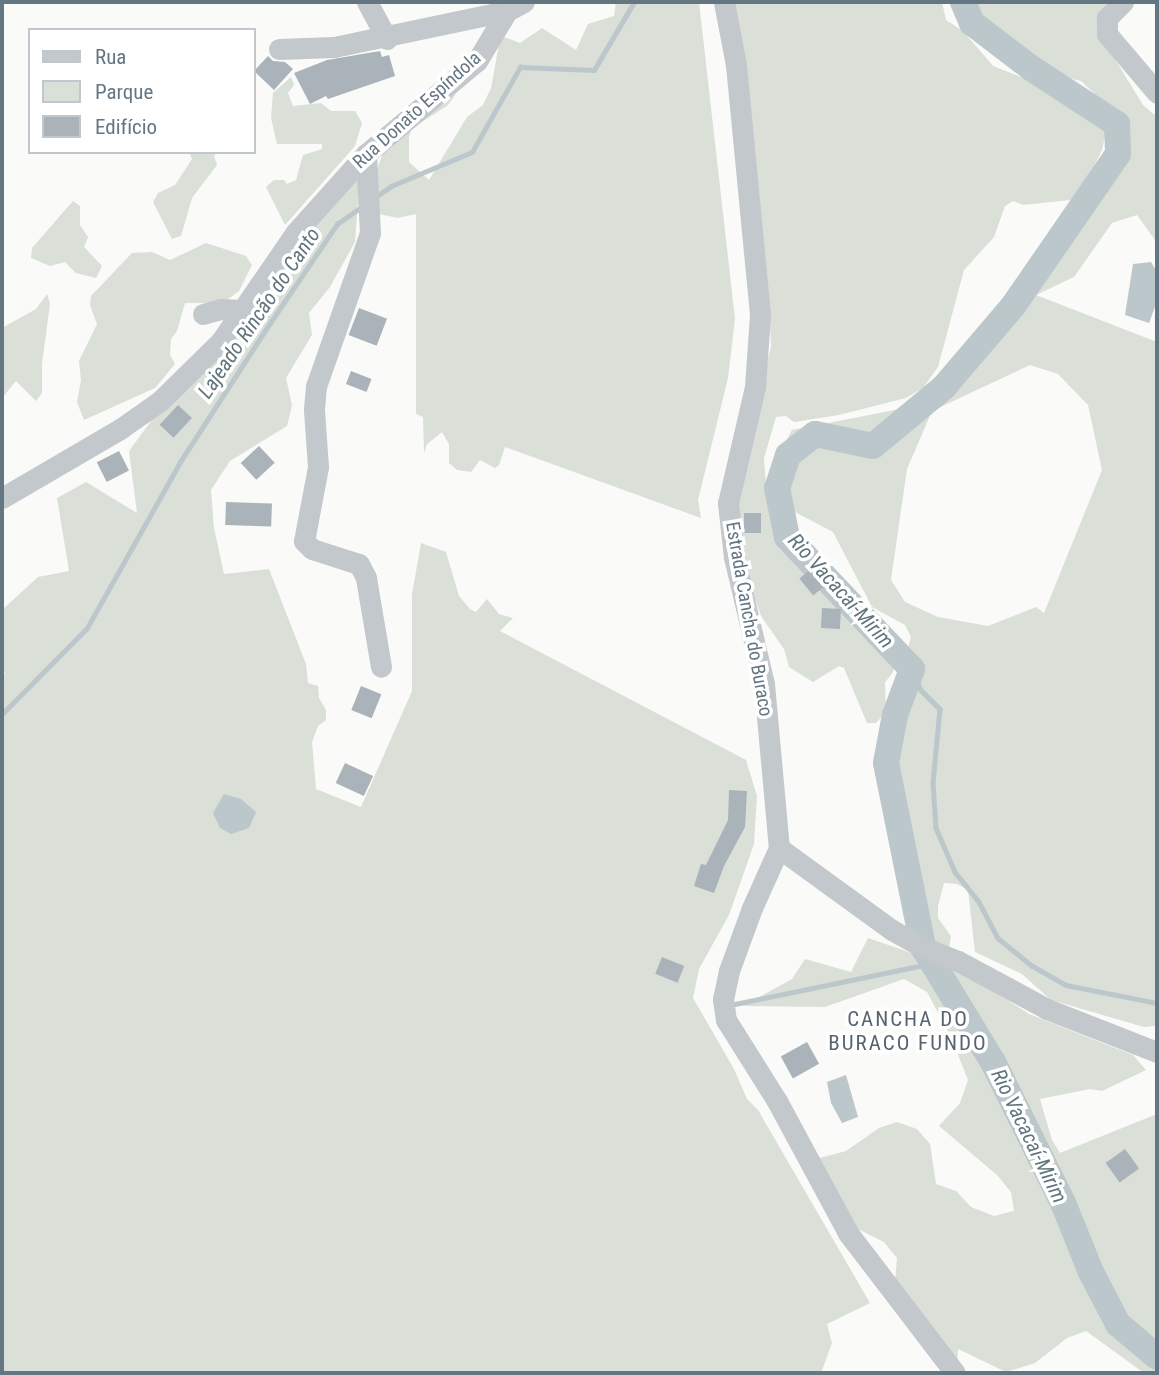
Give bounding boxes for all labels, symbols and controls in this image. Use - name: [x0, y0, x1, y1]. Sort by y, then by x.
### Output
- legend: [28, 28, 256, 154]
- text: Rua: [95, 45, 126, 69]
- street label: Rua Donato Espíndola: [348, 47, 486, 173]
- text: Parque: [95, 80, 153, 104]
- text: Edifício: [95, 115, 157, 139]
- water label: Lajeado Rincão do Canto: [193, 223, 325, 403]
- street label: Estrada Cancha do Buraco: [721, 520, 777, 718]
- water label: Rio Vacacaí-Mirim: [783, 528, 899, 654]
- district label: CANCHA DO BURACO FUNDO: [830, 1006, 986, 1056]
- water label: Rio Vacacaí-Mirim: [986, 1065, 1072, 1207]

